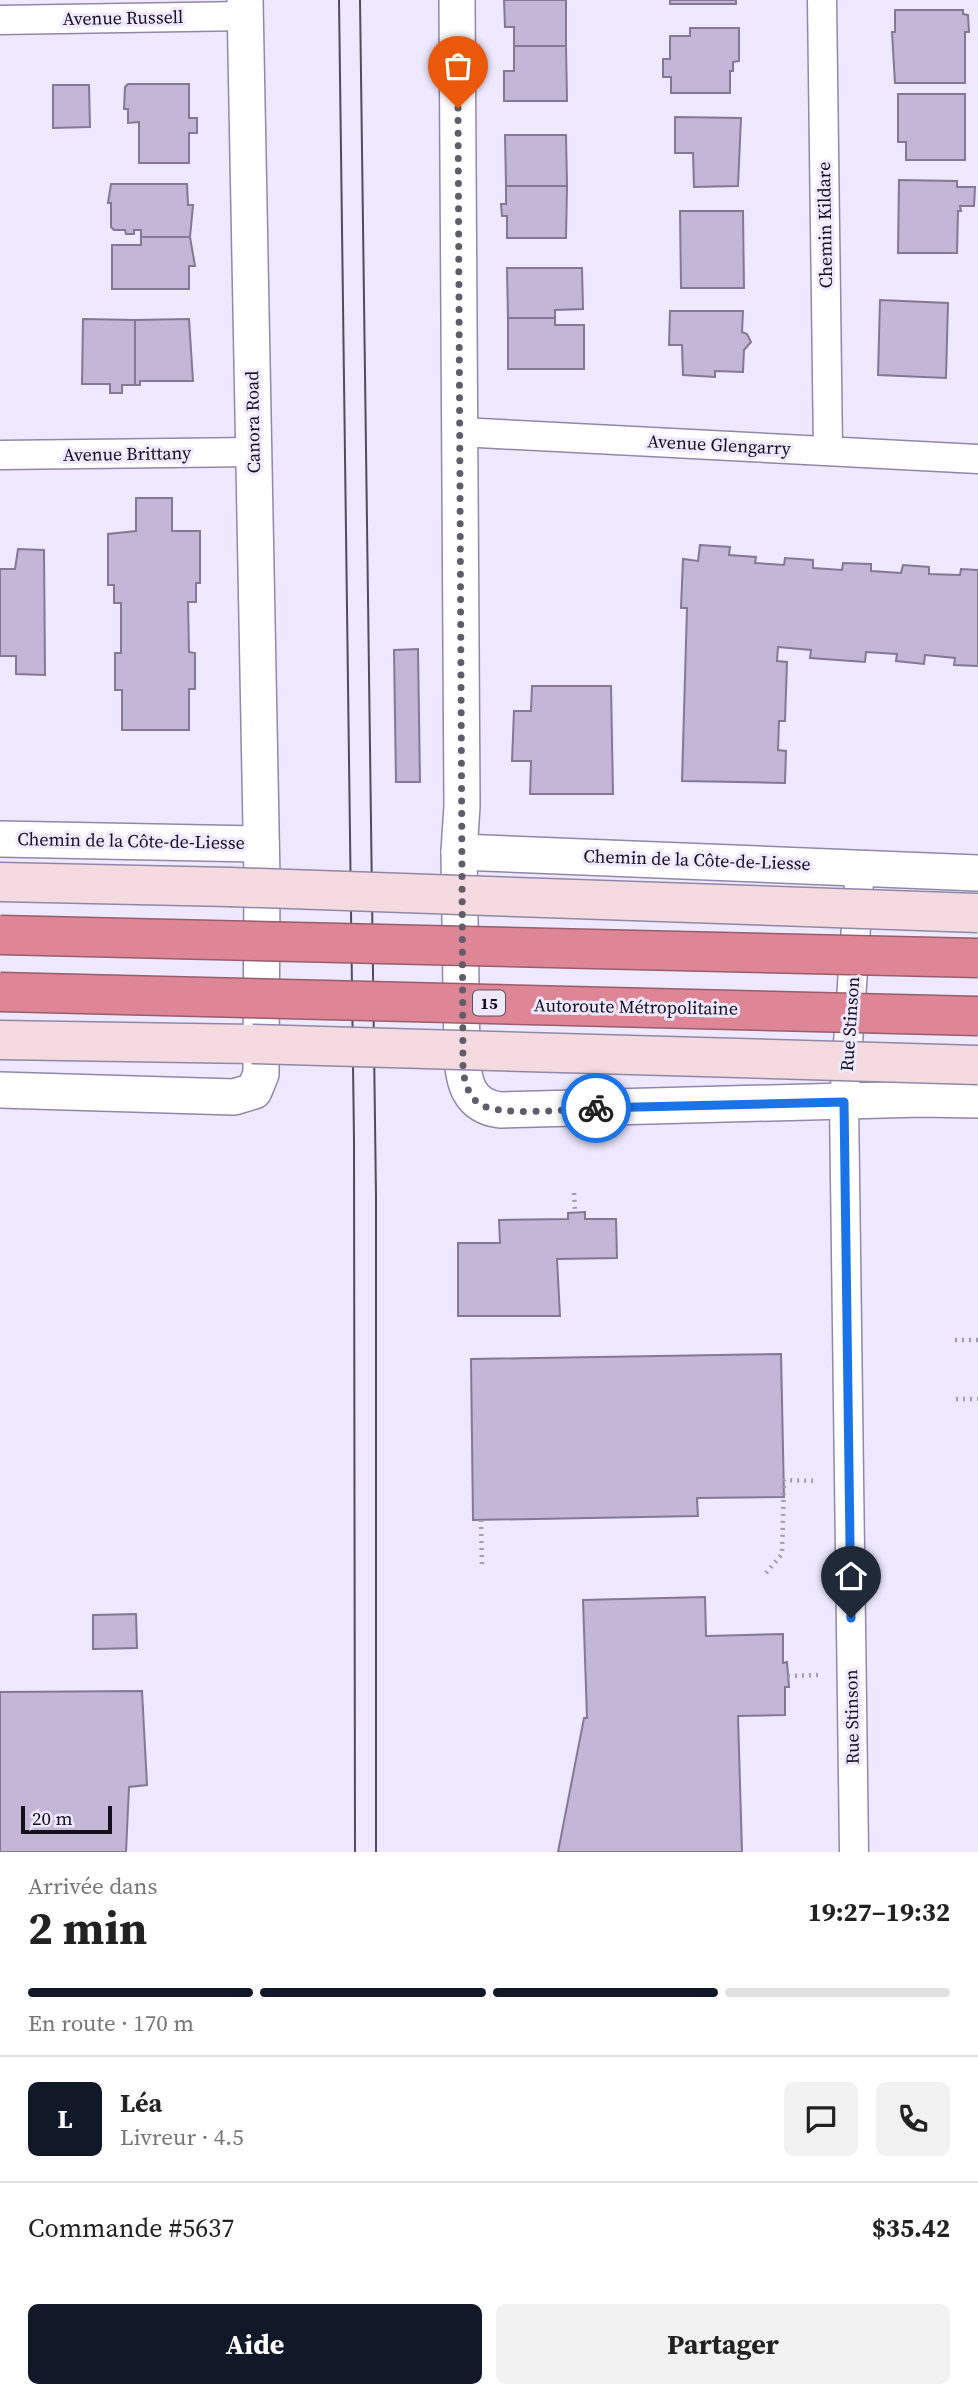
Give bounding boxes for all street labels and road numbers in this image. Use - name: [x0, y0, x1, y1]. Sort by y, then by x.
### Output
- street label: Avenue Russell: [62, 4, 184, 31]
- street label: Chemin Kildare: [811, 162, 838, 288]
- street label: Canora Road: [239, 370, 266, 474]
- street label: Avenue Glengarry: [647, 428, 792, 461]
- street label: Avenue Brittany: [63, 440, 192, 467]
- street label: Chemin de la Côte-de-Liesse: [17, 826, 245, 855]
- street label: Chemin de la Côte-de-Liesse: [583, 843, 811, 876]
- street label: Rue Stinson: [834, 976, 865, 1072]
- road number: 15: [473, 990, 505, 1015]
- street label: Autoroute Métropolitaine: [534, 992, 738, 1021]
- street label: Rue Stinson: [838, 1669, 865, 1765]

